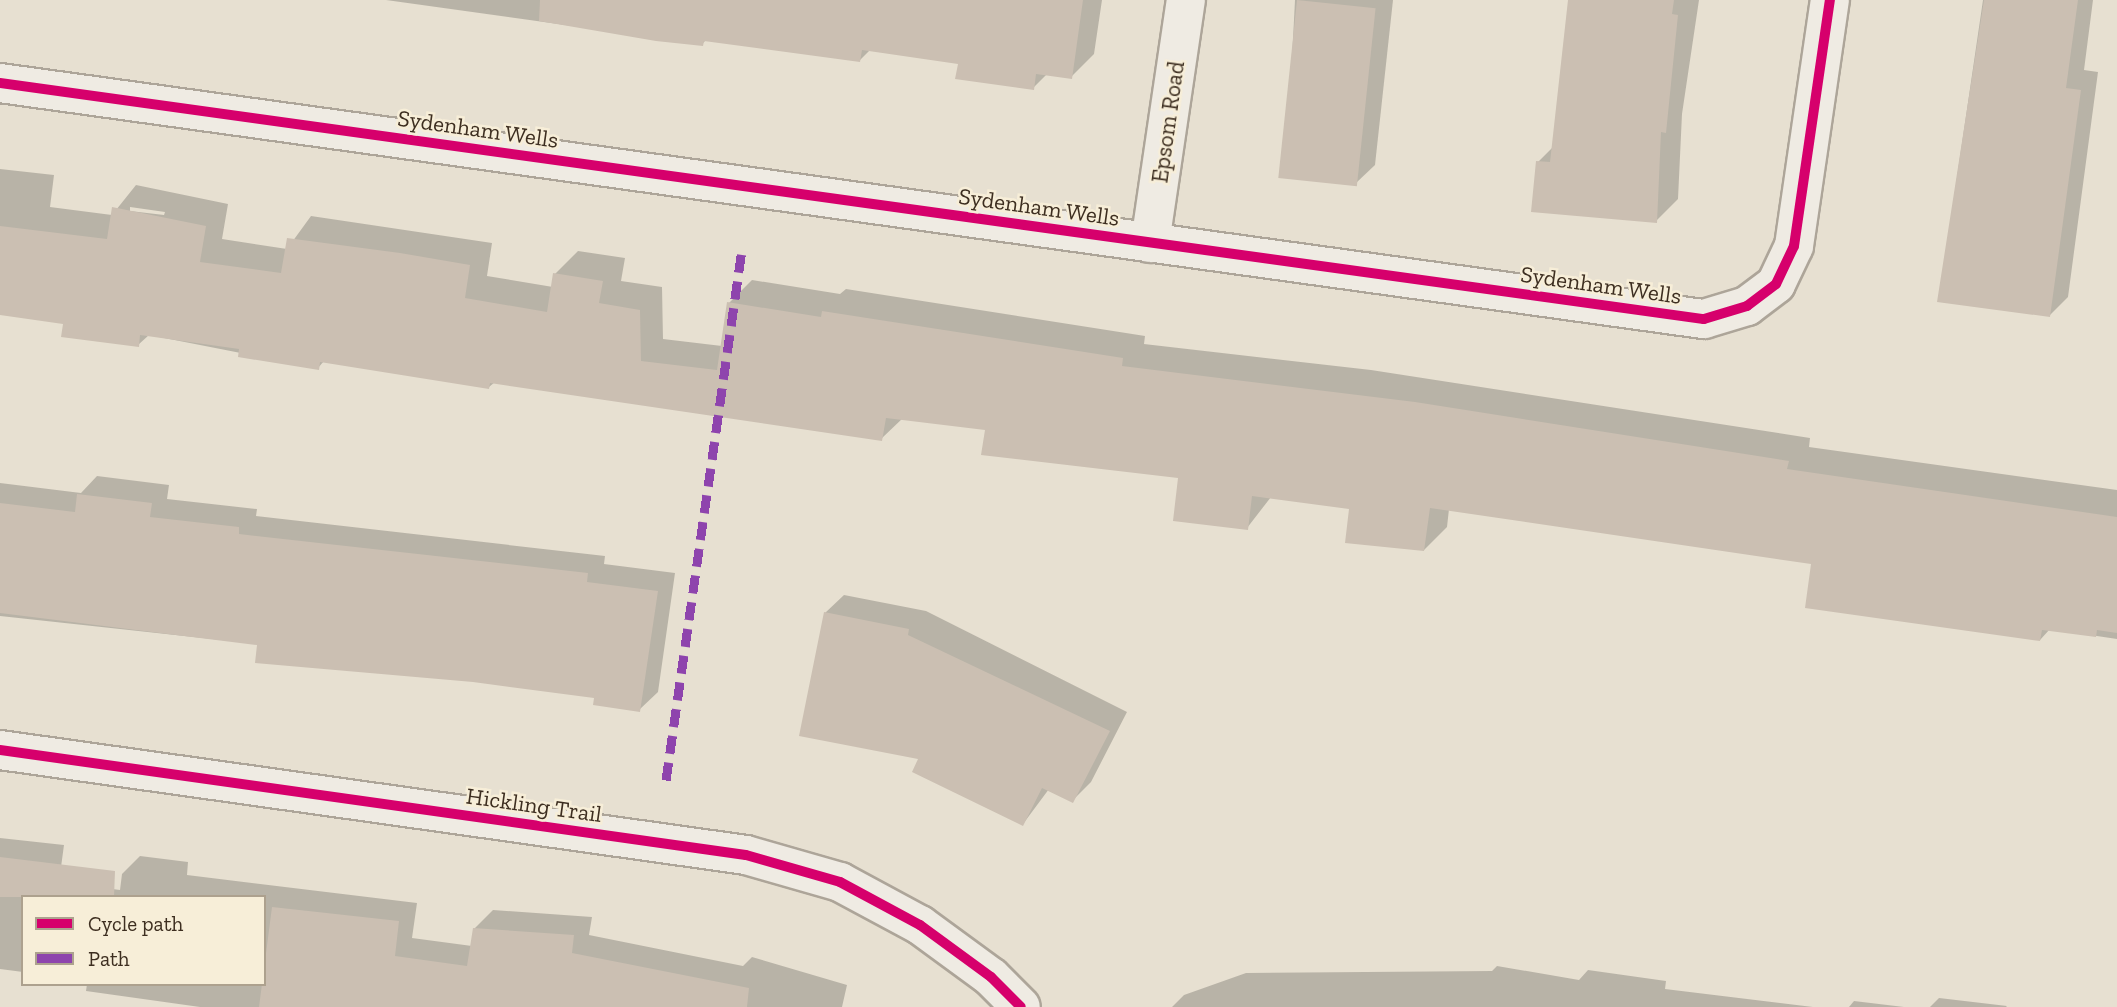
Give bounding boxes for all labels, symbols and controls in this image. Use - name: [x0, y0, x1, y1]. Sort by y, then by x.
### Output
- street label: Epsom Road: [1146, 59, 1190, 185]
- street label: Sydenham Wells: [395, 104, 561, 154]
- street label: Sydenham Wells: [956, 182, 1122, 232]
- street label: Sydenham Wells: [1518, 260, 1684, 310]
- street label: Hickling Trail: [464, 782, 604, 828]
- legend: [21, 895, 266, 986]
- text: Cycle path: [88, 911, 183, 936]
- text: Path: [88, 946, 130, 971]

